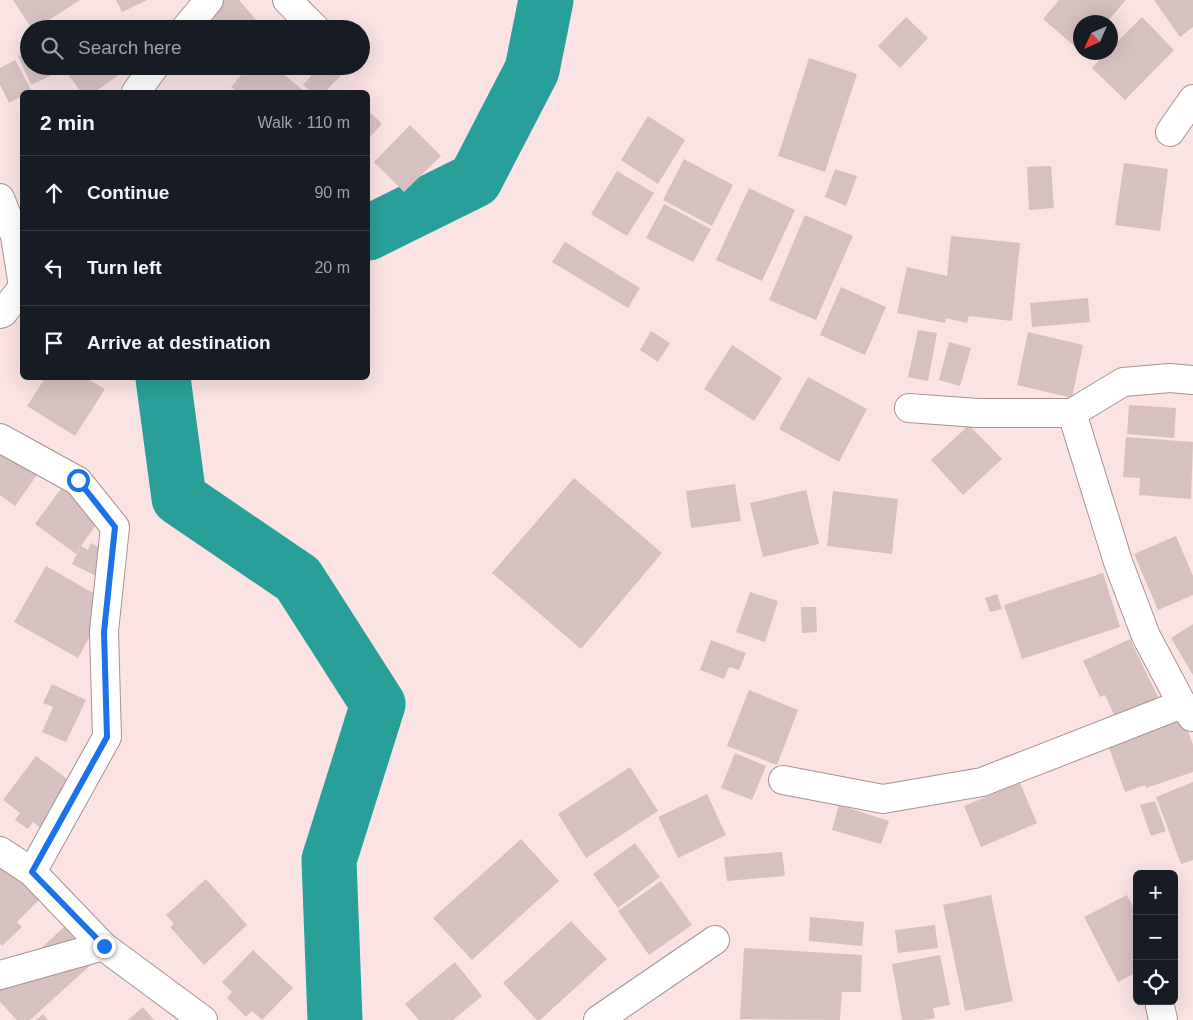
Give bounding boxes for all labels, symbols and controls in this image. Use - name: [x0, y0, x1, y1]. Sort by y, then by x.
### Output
- north arrow: [1073, 15, 1118, 60]
- search box: [20, 20, 370, 75]
- icon: search: [38, 34, 66, 62]
- text: Search here: [78, 37, 182, 58]
- text: 2 min: [40, 111, 95, 134]
- text: Walk · 110 m: [258, 114, 350, 131]
- icon: ahead: [40, 179, 68, 207]
- text: Continue: [87, 182, 169, 203]
- text: 90 m: [314, 184, 350, 201]
- icon: left: [40, 254, 68, 282]
- text: Turn left: [87, 257, 162, 278]
- text: 20 m: [314, 259, 350, 276]
- icon: arrive: [40, 329, 68, 357]
- text: Arrive at destination: [87, 332, 271, 353]
- route start: [67, 469, 90, 492]
- map controls: [1133, 870, 1178, 1005]
- button: +: [1133, 870, 1178, 915]
- button: −: [1133, 915, 1178, 960]
- route end: [93, 935, 116, 958]
- button: locate: [1133, 960, 1178, 1005]

